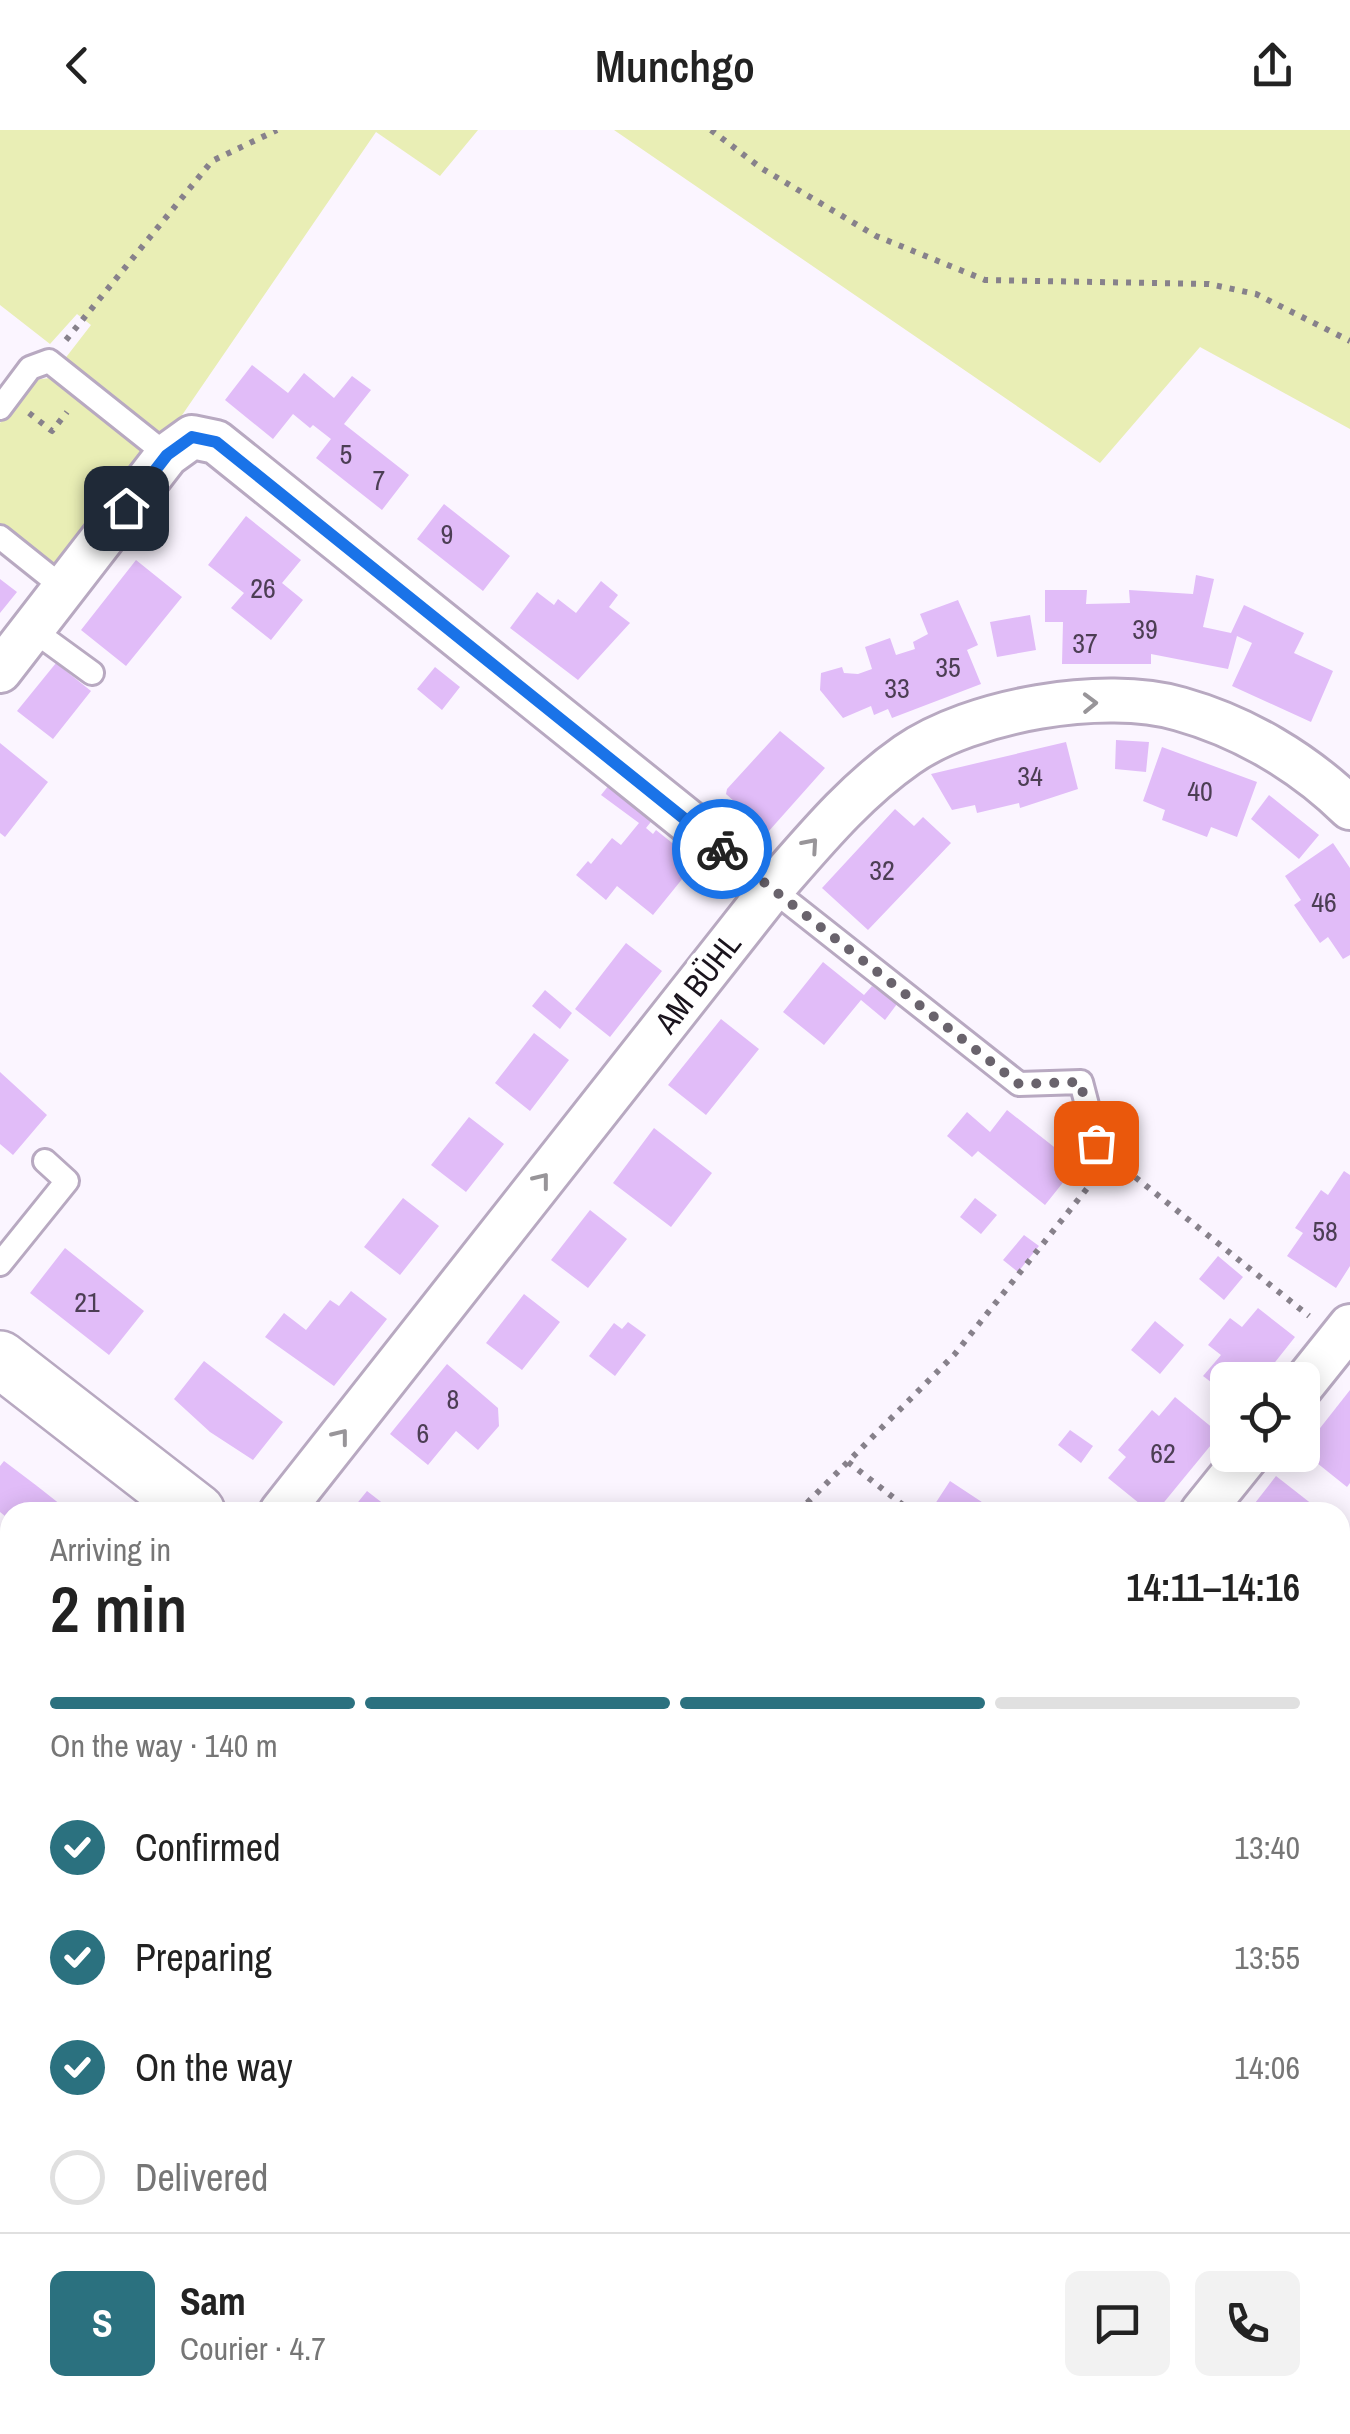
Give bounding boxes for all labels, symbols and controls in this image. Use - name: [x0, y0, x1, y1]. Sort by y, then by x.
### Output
- text: Munchgo: [595, 35, 755, 96]
- icon: back: [50, 38, 105, 93]
- icon: share: [1245, 38, 1300, 93]
- house number: 5: [340, 435, 352, 473]
- house number: 7: [373, 461, 385, 499]
- pin: [84, 466, 169, 551]
- icon: home: [99, 481, 154, 536]
- house number: 9: [441, 515, 453, 553]
- house number: 26: [250, 569, 276, 607]
- house number: 39: [1132, 610, 1158, 648]
- house number: 37: [1072, 624, 1098, 662]
- house number: 35: [935, 648, 961, 686]
- house number: 33: [884, 669, 910, 707]
- one-way arrow: [1082, 692, 1098, 714]
- house number: 34: [1017, 757, 1043, 795]
- house number: 40: [1187, 772, 1213, 810]
- courier: [672, 799, 772, 899]
- icon: bike: [695, 822, 750, 877]
- one-way arrow: [799, 838, 817, 856]
- house number: 32: [869, 851, 895, 889]
- house number: 46: [1311, 883, 1337, 921]
- street label: AM BÜHL: [644, 923, 751, 1043]
- pin: [1054, 1101, 1139, 1186]
- icon: bag: [1069, 1116, 1124, 1171]
- one-way arrow: [530, 1173, 548, 1191]
- house number: 58: [1312, 1212, 1338, 1250]
- house number: 21: [74, 1283, 100, 1321]
- map controls: [1210, 1362, 1320, 1472]
- button: locate: [1210, 1362, 1320, 1472]
- house number: 8: [447, 1380, 459, 1418]
- house number: 6: [417, 1414, 429, 1452]
- one-way arrow: [329, 1429, 347, 1447]
- house number: 62: [1150, 1434, 1176, 1472]
- text: Arriving in: [50, 1528, 171, 1571]
- text: 14:11–14:16: [1126, 1562, 1300, 1613]
- text: 2 min: [50, 1565, 187, 1652]
- text: On the way · 140 m: [50, 1724, 278, 1767]
- icon: check: [50, 1820, 105, 1875]
- text: Confirmed: [135, 1822, 280, 1873]
- text: 13:40: [1234, 1826, 1300, 1869]
- icon: check: [50, 1930, 105, 1985]
- text: Preparing: [135, 1932, 272, 1983]
- text: 13:55: [1234, 1936, 1300, 1979]
- icon: check: [50, 2040, 105, 2095]
- text: On the way: [135, 2042, 293, 2093]
- text: 14:06: [1234, 2046, 1300, 2089]
- text: Delivered: [135, 2152, 268, 2203]
- button: chat: [1065, 2271, 1170, 2376]
- button: phone: [1195, 2271, 1300, 2376]
- text: Sam: [180, 2276, 246, 2327]
- text: S: [92, 2298, 113, 2349]
- text: Courier · 4.7: [180, 2327, 326, 2370]

